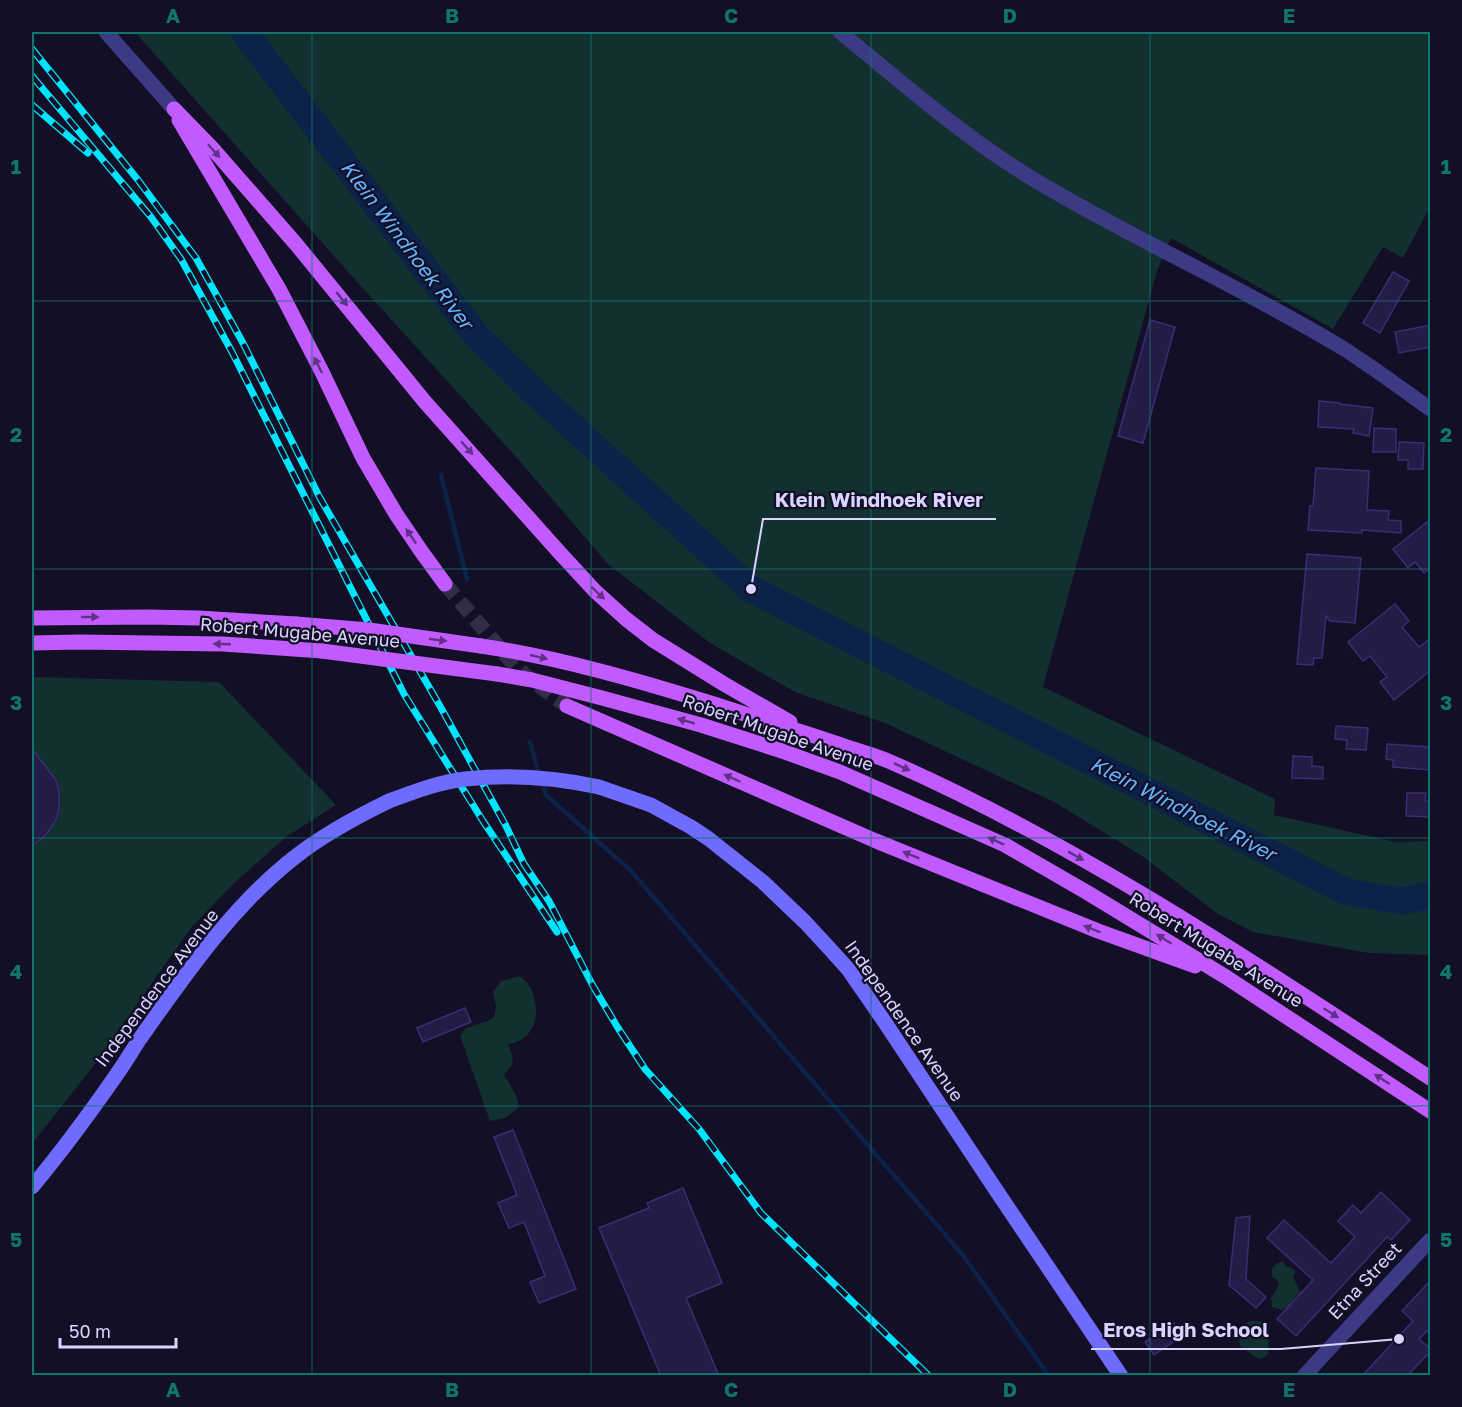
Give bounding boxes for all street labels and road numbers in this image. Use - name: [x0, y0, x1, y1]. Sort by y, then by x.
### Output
- street label: Robert Mugabe Avenue: [199, 612, 401, 652]
- street label: Robert Mugabe Avenue: [680, 689, 877, 775]
- street label: Robert Mugabe Avenue: [1126, 887, 1307, 1012]
- street label: Independence Avenue: [90, 904, 223, 1071]
- street label: Independence Avenue: [841, 936, 969, 1105]
- street label: Etna Street: [1323, 1237, 1405, 1323]

